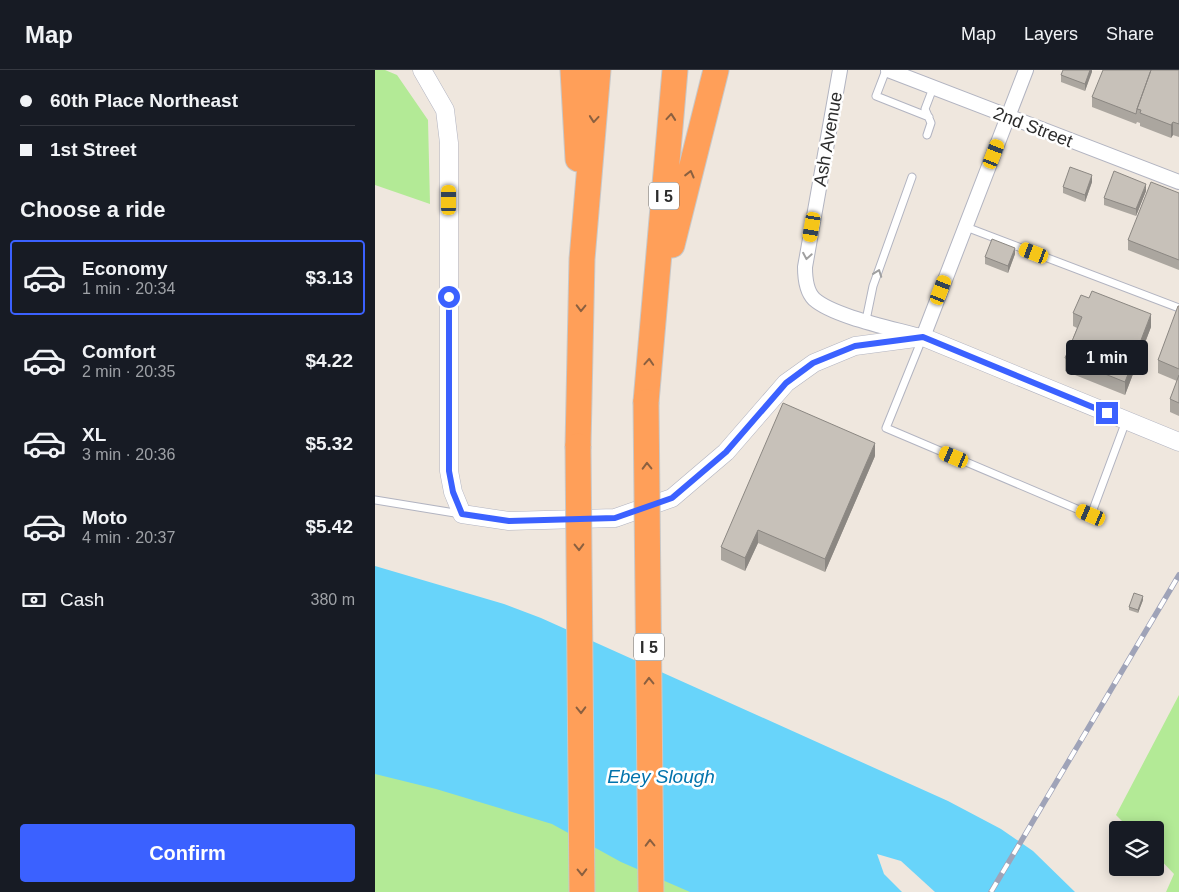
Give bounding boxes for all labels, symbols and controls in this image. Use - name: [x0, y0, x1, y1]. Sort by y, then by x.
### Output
- text: Map: [25, 21, 73, 48]
- text: Map: [961, 24, 996, 44]
- text: Layers: [1024, 24, 1078, 44]
- text: Share: [1106, 24, 1154, 44]
- text: 60th Place Northeast: [50, 90, 238, 111]
- street label: Ash Avenue: [810, 90, 846, 188]
- street label: 2nd Street: [991, 103, 1075, 151]
- one-way arrow: [665, 113, 676, 121]
- one-way arrow: [589, 115, 600, 123]
- car: [981, 137, 1006, 171]
- text: 1st Street: [50, 139, 137, 160]
- one-way arrow: [684, 169, 695, 178]
- road number: I 5: [649, 182, 679, 210]
- car: [441, 185, 456, 215]
- text: Choose a ride: [20, 197, 165, 222]
- car: [802, 211, 821, 243]
- car: [1017, 241, 1050, 265]
- one-way arrow: [802, 251, 812, 260]
- icon: car: [22, 255, 67, 300]
- text: Economy: [82, 258, 168, 279]
- text: $3.13: [305, 267, 353, 288]
- one-way arrow: [872, 270, 882, 278]
- car: [928, 273, 953, 307]
- text: 1 min · 20:34: [82, 280, 175, 297]
- route start: [438, 286, 460, 308]
- one-way arrow: [576, 304, 587, 312]
- icon: car: [22, 338, 67, 383]
- callout: 1 min: [1066, 340, 1148, 376]
- text: Comfort: [82, 341, 156, 362]
- text: 1 min: [1086, 349, 1128, 366]
- text: $4.22: [305, 350, 353, 371]
- one-way arrow: [644, 358, 655, 366]
- text: 2 min · 20:35: [82, 363, 175, 380]
- route end: [1096, 402, 1118, 424]
- icon: car: [22, 421, 67, 466]
- text: XL: [82, 424, 106, 445]
- text: $5.32: [305, 433, 353, 454]
- car: [937, 444, 970, 470]
- text: 3 min · 20:36: [82, 446, 175, 463]
- one-way arrow: [642, 462, 652, 470]
- car: [1074, 502, 1107, 528]
- icon: car: [22, 504, 67, 549]
- text: Moto: [82, 507, 127, 528]
- text: $5.42: [305, 516, 353, 537]
- text: 4 min · 20:37: [82, 529, 175, 546]
- one-way arrow: [574, 544, 584, 552]
- icon: cash: [20, 586, 48, 614]
- text: Cash: [60, 589, 104, 610]
- text: 380 m: [311, 591, 355, 608]
- road number: I 5: [634, 634, 664, 660]
- one-way arrow: [644, 677, 654, 684]
- one-way arrow: [576, 706, 586, 714]
- water label: Ebey Slough: [607, 766, 715, 787]
- map controls: [1109, 821, 1164, 876]
- button: layers: [1109, 821, 1164, 876]
- button: Confirm: [20, 824, 355, 882]
- one-way arrow: [645, 839, 655, 847]
- one-way arrow: [577, 869, 587, 877]

